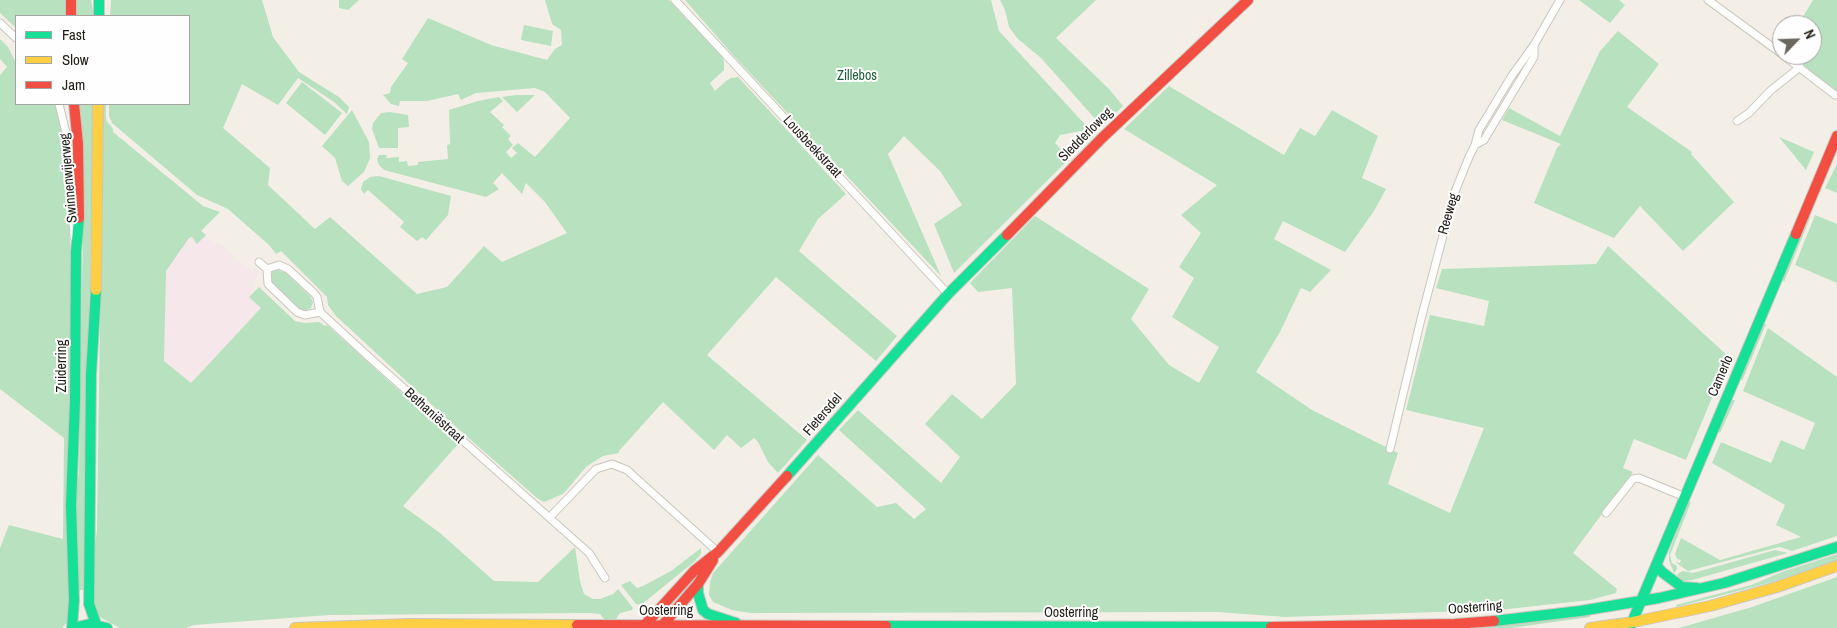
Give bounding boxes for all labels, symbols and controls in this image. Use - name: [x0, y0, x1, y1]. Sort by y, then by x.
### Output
- legend: [15, 15, 190, 105]
- north arrow: [1772, 15, 1822, 65]
- text: Fast: [62, 24, 85, 45]
- text: N: [1800, 27, 1820, 42]
- text: Slow: [62, 49, 89, 70]
- park label: Zillebos: [837, 68, 877, 84]
- text: Jam: [62, 74, 85, 95]
- street label: Sledderloweg: [1055, 104, 1117, 166]
- street label: Lousbeekstraat: [779, 113, 845, 181]
- street label: Swinnenwijerweg: [57, 132, 81, 224]
- street label: Reeweg: [1435, 191, 1463, 237]
- street label: Zuiderring: [54, 340, 70, 392]
- street label: Camerlo: [1705, 353, 1737, 399]
- street label: Bethaniëstraat: [401, 385, 467, 447]
- street label: Fletersdel: [800, 390, 846, 440]
- street label: Oosterring: [1447, 598, 1503, 618]
- street label: Oosterring: [639, 603, 693, 619]
- street label: Oosterring: [1044, 605, 1098, 621]

